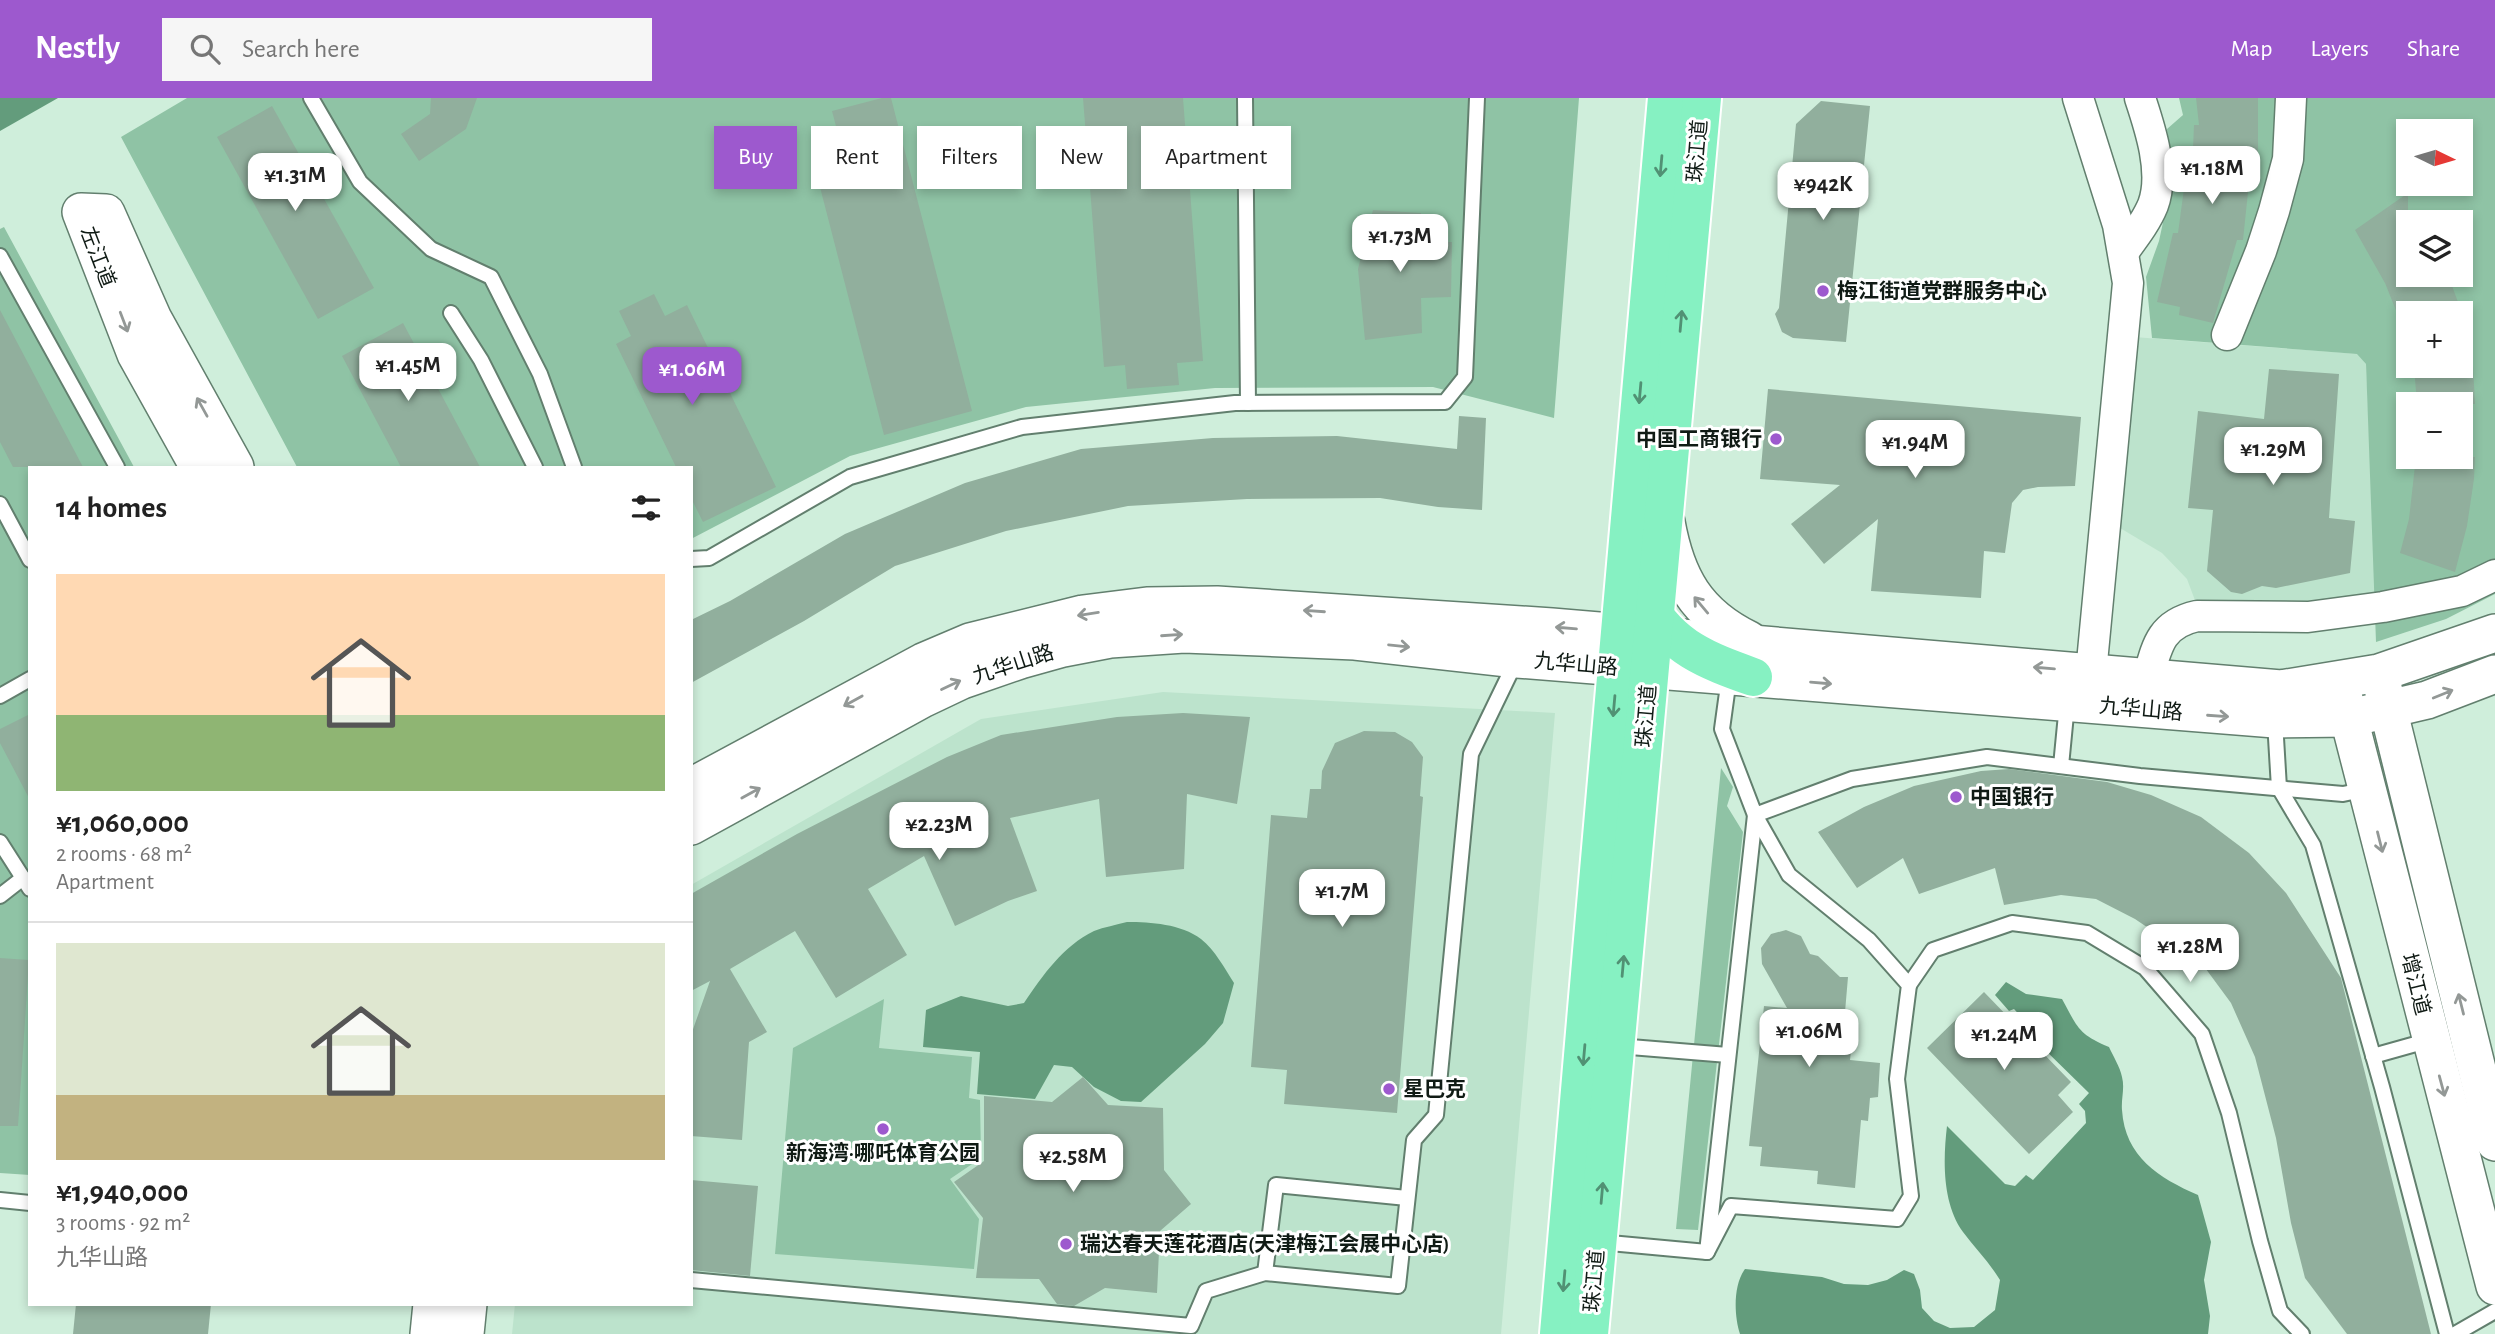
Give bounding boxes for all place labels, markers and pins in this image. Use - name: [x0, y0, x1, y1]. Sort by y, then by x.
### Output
- pin: ¥1.18M: [2155, 146, 2269, 206]
- pin: ¥1.31M: [238, 153, 352, 213]
- pin: ¥942K: [1774, 162, 1872, 222]
- pin: ¥1.73M: [1343, 214, 1457, 274]
- place label: 梅江街道党群服务中心: [1837, 280, 2047, 302]
- marker: 梅江街道党群服务中心: [1815, 283, 1831, 299]
- pin: ¥1.45M: [351, 344, 465, 403]
- pin: ¥1.06M: [635, 348, 749, 407]
- pin: ¥1.94M: [1858, 420, 1972, 480]
- place label: 中国工商银行: [1636, 427, 1762, 450]
- pin: ¥1.29M: [2216, 428, 2330, 487]
- marker: 中国工商银行: [1768, 431, 1784, 447]
- place label: 中国银行: [1970, 786, 2054, 808]
- marker: 中国银行: [1948, 789, 1964, 805]
- pin: ¥2.23M: [882, 802, 996, 862]
- pin: ¥1.7M: [1293, 870, 1391, 929]
- pin: ¥1.28M: [2133, 924, 2247, 984]
- pin: ¥1.06M: [1752, 1010, 1866, 1069]
- pin: ¥1.24M: [1947, 1012, 2061, 1072]
- place label: 星巴克: [1403, 1078, 1466, 1100]
- marker: 星巴克: [1381, 1081, 1397, 1097]
- marker: 新海湾·哪吒体育公园: [875, 1121, 891, 1137]
- pin: ¥2.58M: [1016, 1134, 1130, 1194]
- place label: 新海湾·哪吒体育公园: [786, 1141, 980, 1164]
- place label: 瑞达春天莲花酒店(天津梅江会展中心店): [1080, 1232, 1450, 1255]
- marker: 瑞达春天莲花酒店(天津梅江会展中心店): [1058, 1236, 1074, 1252]

